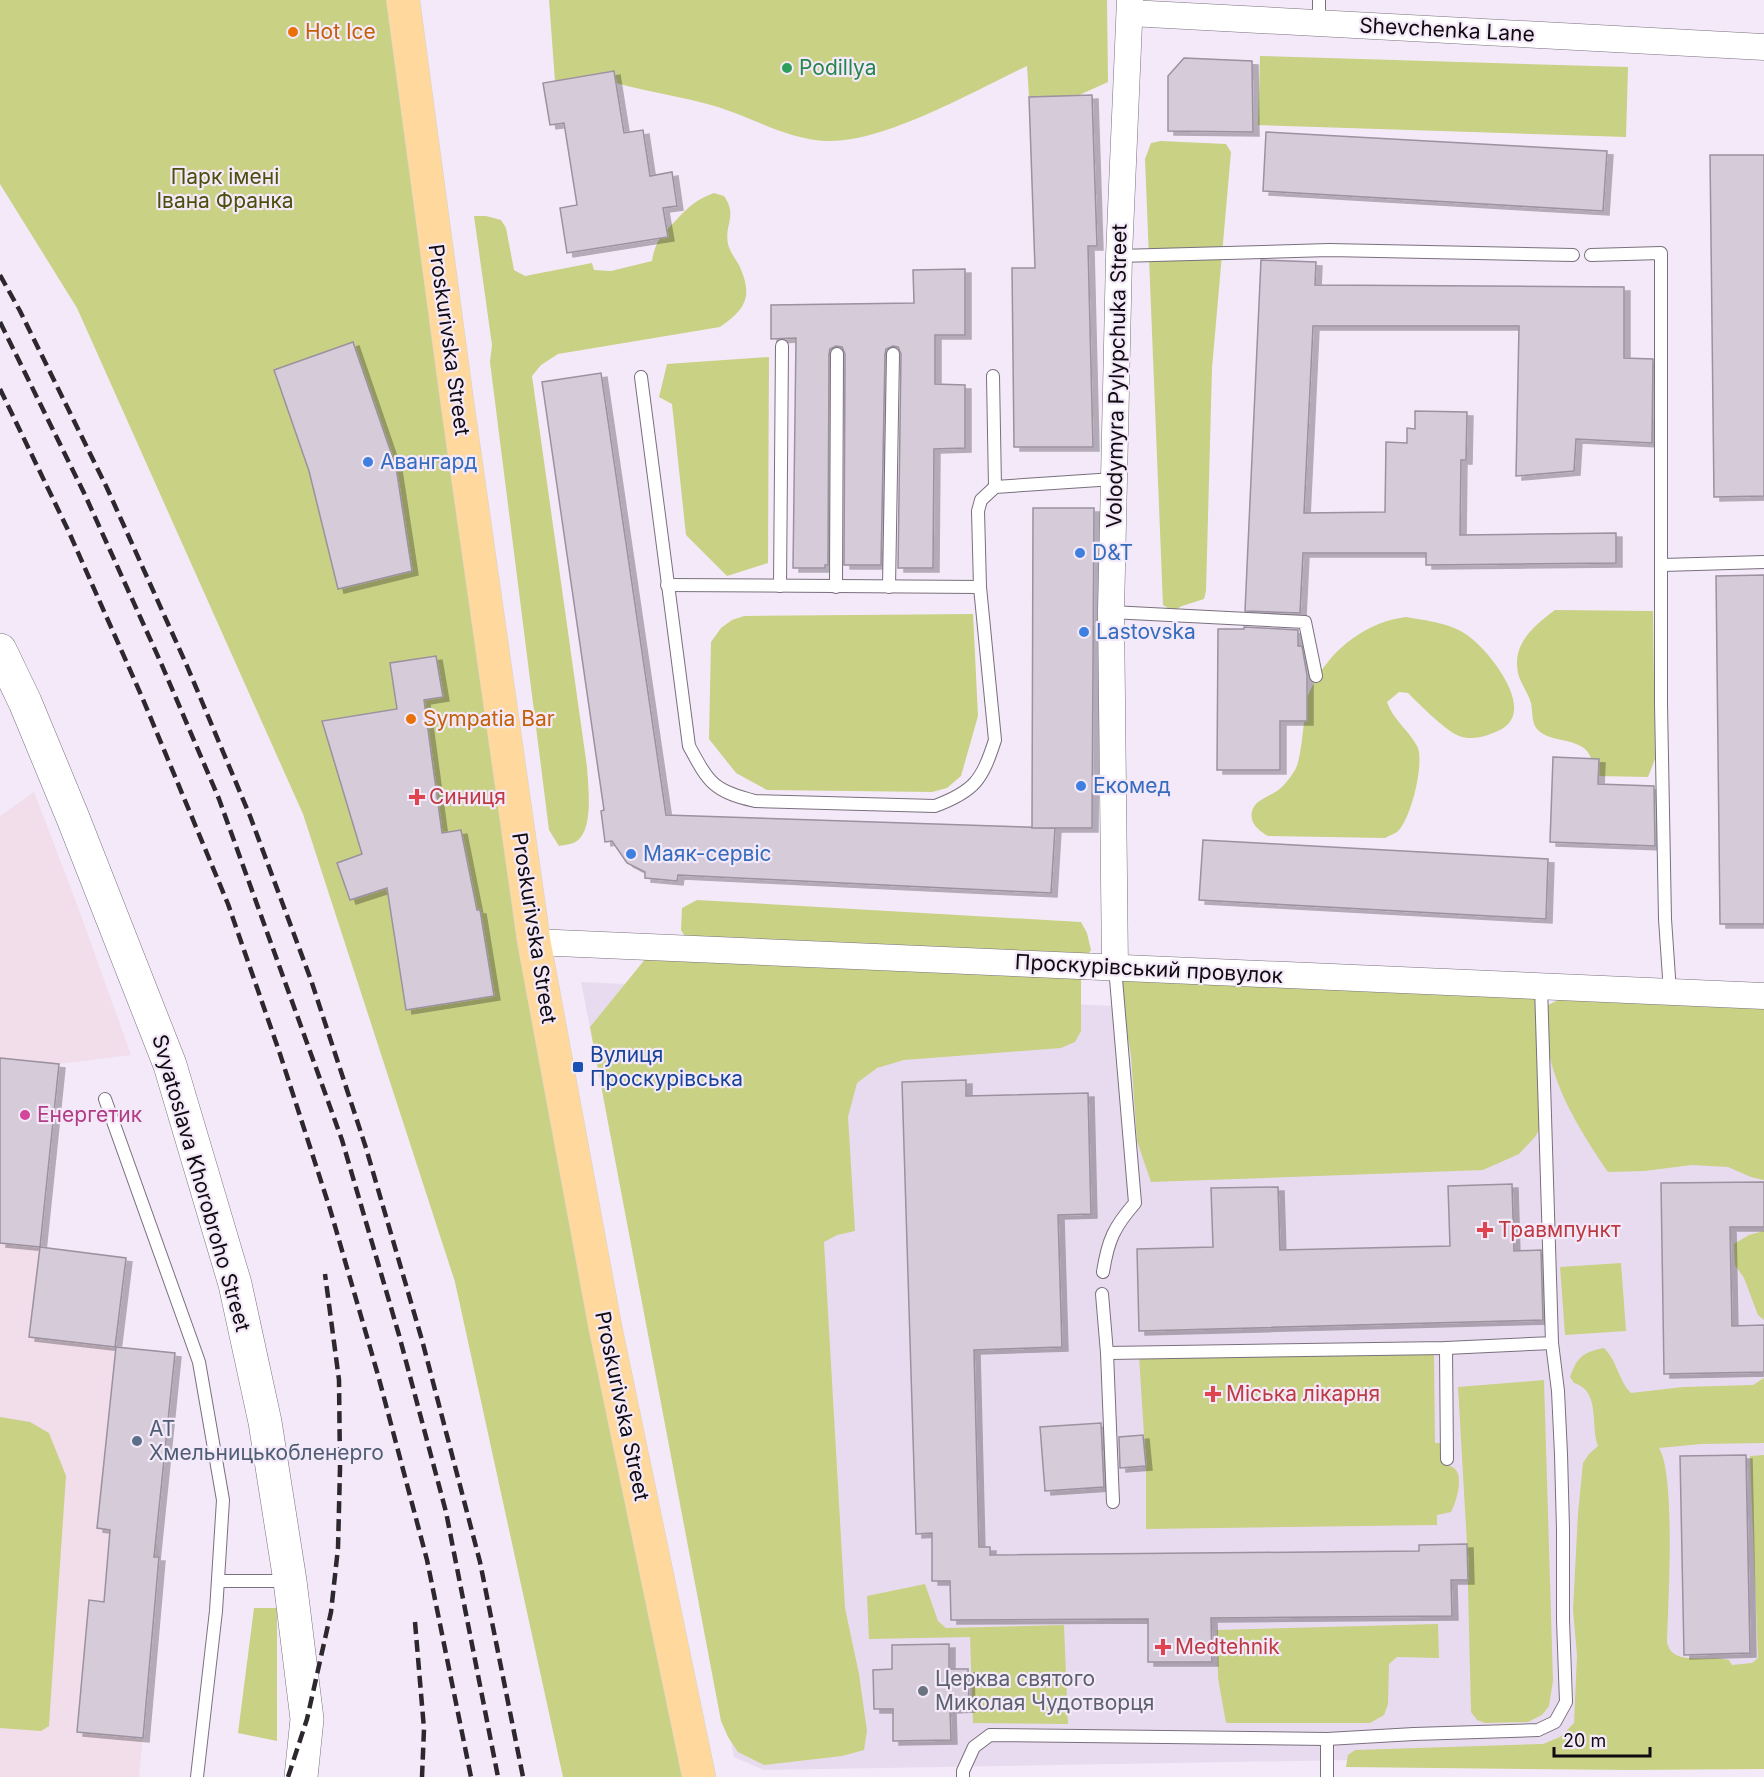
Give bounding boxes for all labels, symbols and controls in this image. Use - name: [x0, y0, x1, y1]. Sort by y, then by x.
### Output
- street label: Shevchenka Lane: [1359, 12, 1535, 47]
- place label: Hot Ice: [305, 19, 376, 44]
- marker: Hot Ice: [286, 25, 300, 39]
- place label: Podillya: [799, 55, 877, 80]
- marker: Podillya: [780, 61, 794, 75]
- park label: Парк імені Івана Франка: [156, 164, 294, 213]
- street label: Volodymyra Pylypchuka Street: [1101, 223, 1132, 528]
- street label: Proskurivska Street: [424, 242, 475, 437]
- place label: Авангард: [380, 449, 478, 474]
- marker: Авангард: [361, 455, 375, 469]
- place label: D&T: [1092, 540, 1133, 565]
- marker: D&T: [1073, 546, 1087, 560]
- place label: Lastovska: [1096, 619, 1196, 644]
- marker: Lastovska: [1077, 625, 1091, 639]
- place label: Sympatia Bar: [423, 706, 555, 731]
- marker: Sympatia Bar: [404, 712, 418, 726]
- place label: Екомед: [1093, 773, 1171, 798]
- marker: Екомед: [1074, 779, 1088, 793]
- place label: Синиця: [429, 784, 506, 809]
- marker: Синиця: [410, 790, 424, 804]
- street label: Proskurivska Street: [507, 831, 562, 1025]
- place label: Маяк-сервіс: [643, 841, 772, 866]
- marker: Маяк-сервіс: [624, 847, 638, 861]
- street label: Проскурівський провулок: [1014, 949, 1284, 988]
- street label: Svyatoslava Khorobroho Street: [147, 1032, 256, 1334]
- place label: Вулиця Проскурівська: [590, 1042, 743, 1091]
- marker: Вулиця Проскурівська: [571, 1060, 585, 1074]
- place label: Енергетик: [37, 1102, 143, 1127]
- marker: Енергетик: [18, 1108, 32, 1122]
- place label: Травмпункт: [1498, 1217, 1621, 1242]
- marker: Травмпункт: [1476, 1221, 1494, 1239]
- street label: Proskurivska Street: [590, 1309, 655, 1503]
- place label: Міська лікарня: [1226, 1381, 1380, 1406]
- marker: Міська лікарня: [1204, 1385, 1222, 1403]
- place label: АТ Хмельницькобленерго: [149, 1416, 384, 1465]
- marker: АТ Хмельницькобленерго: [130, 1434, 144, 1448]
- place label: Medtehnik: [1175, 1634, 1280, 1659]
- marker: Medtehnik: [1156, 1640, 1170, 1654]
- place label: Церква святого Миколая Чудотворця: [935, 1666, 1154, 1715]
- marker: Церква святого Миколая Чудотворця: [916, 1684, 930, 1698]
- scale bar: [1554, 1720, 1650, 1758]
- text: 20 m: [1563, 1730, 1606, 1751]

